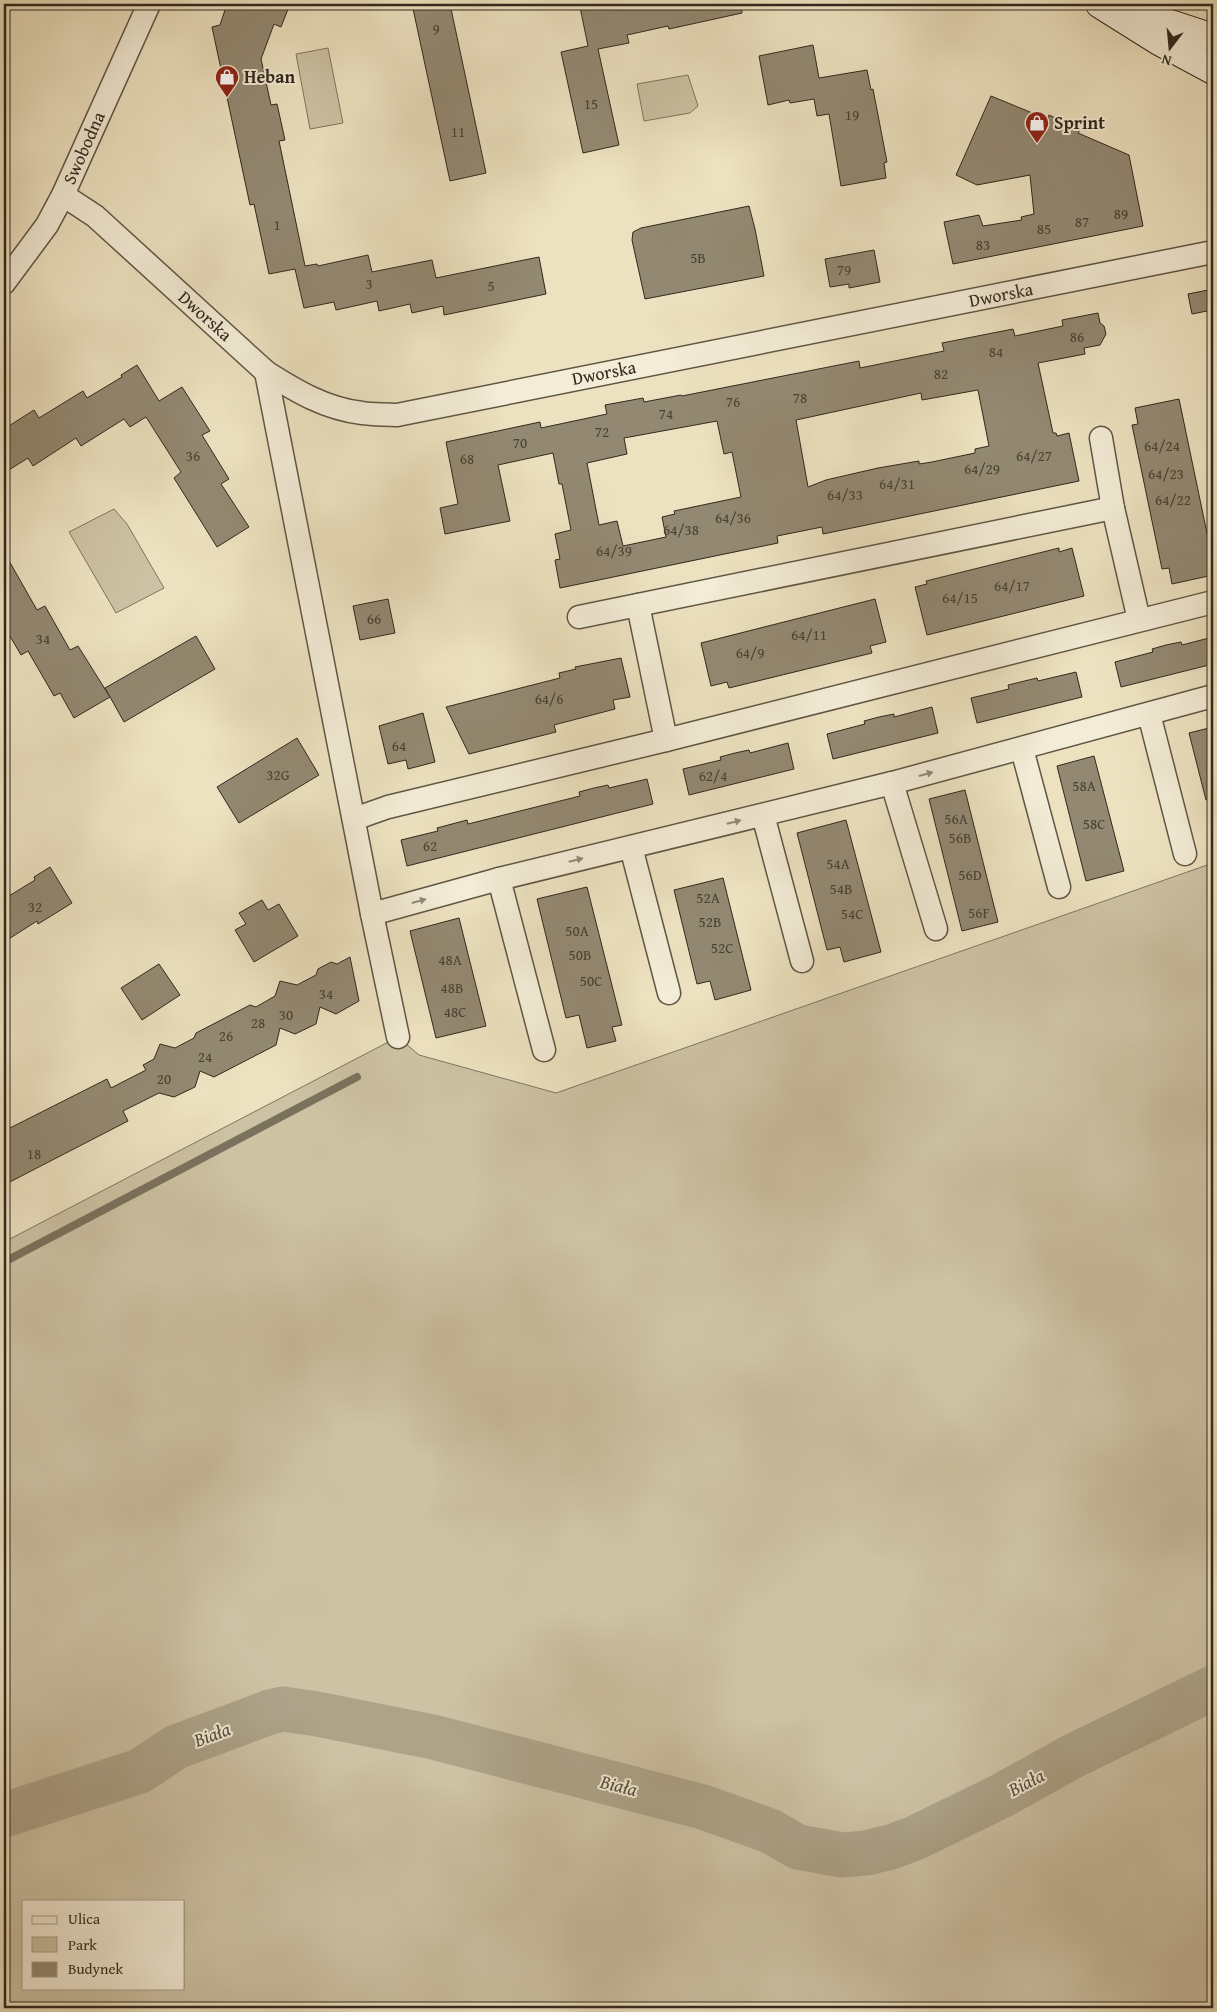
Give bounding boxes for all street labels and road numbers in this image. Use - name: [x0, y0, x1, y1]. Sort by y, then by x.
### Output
- street label: Swobodna: [56, 107, 112, 189]
- street label: Dworska: [967, 275, 1036, 314]
- street label: Dworska: [172, 284, 239, 348]
- street label: Dworska: [570, 353, 639, 392]

